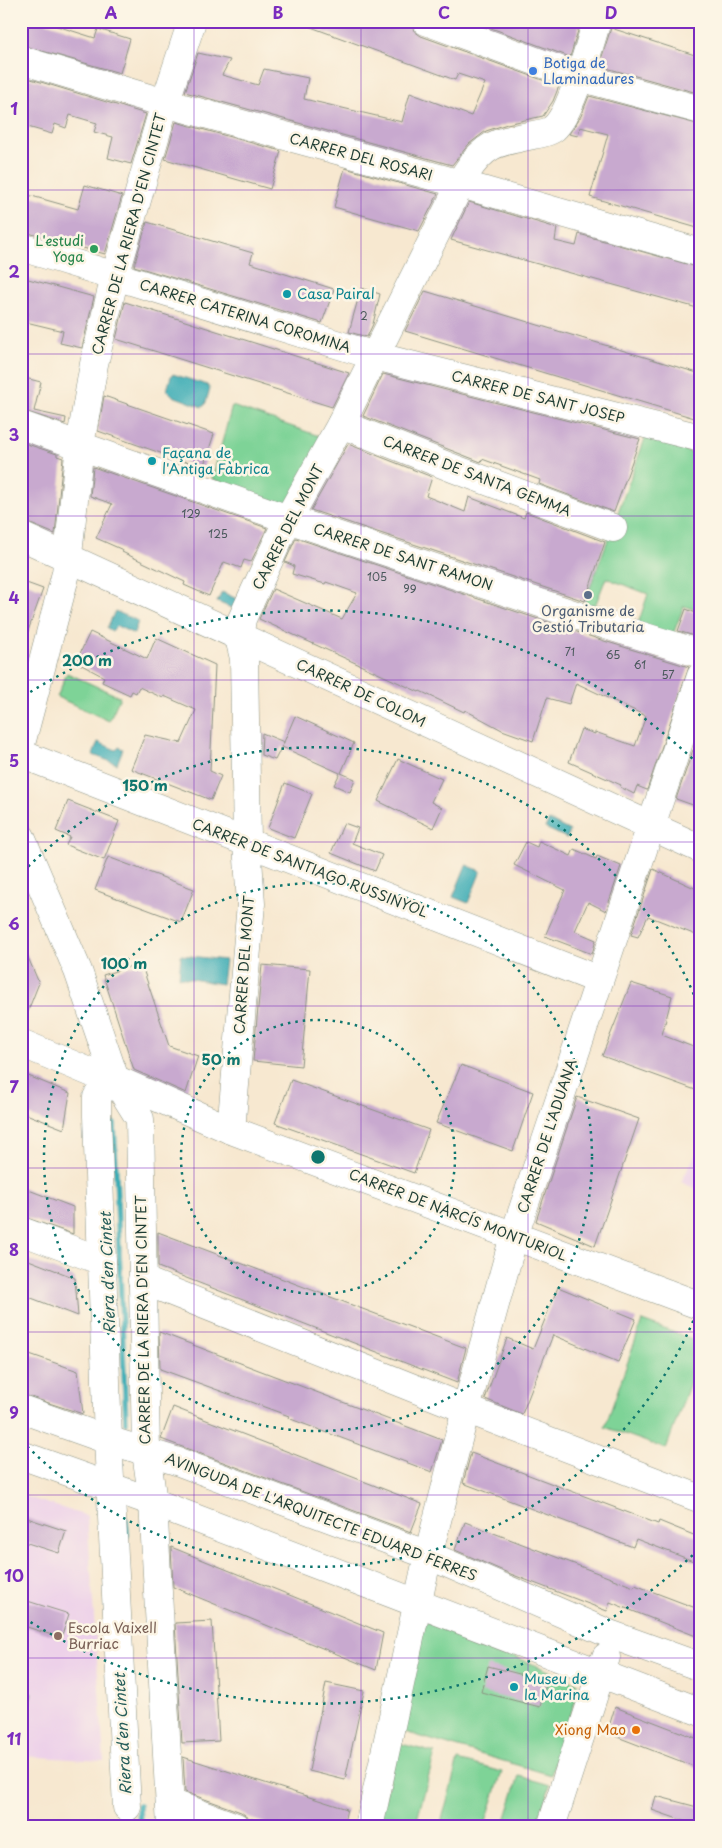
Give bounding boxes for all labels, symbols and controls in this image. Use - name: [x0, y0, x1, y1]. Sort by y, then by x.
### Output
- text: A: [105, 0, 118, 24]
- text: B: [273, 0, 284, 24]
- text: C: [438, 0, 450, 24]
- text: D: [605, 0, 617, 24]
- place label: Botiga de Llaminadures: [543, 52, 634, 89]
- marker: Botiga de Llaminadures: [527, 65, 539, 77]
- text: 1: [10, 96, 18, 120]
- street label: CARRER DE LA RIERA D'EN CINTET: [86, 110, 171, 357]
- street label: CARRER DEL ROSARI: [287, 127, 435, 186]
- place label: L'estudi Yoga: [35, 230, 84, 267]
- marker: L'estudi Yoga: [88, 243, 100, 255]
- text: 2: [8, 259, 20, 283]
- street label: CARRER CATERINA COROMINA: [137, 273, 354, 358]
- place label: Casa Pairal: [297, 283, 375, 304]
- marker: Casa Pairal: [281, 288, 293, 300]
- house number: 2: [360, 307, 368, 324]
- street label: CARRER DE SANT JOSEP: [449, 365, 627, 428]
- text: 3: [9, 422, 19, 446]
- street label: CARRER DE SANTA GEMMA: [380, 430, 575, 521]
- place label: Façana de l'Antiga Fàbrica: [162, 442, 269, 479]
- marker: Façana de l'Antiga Fàbrica: [146, 455, 158, 467]
- street label: CARRER DEL MONT: [247, 460, 329, 593]
- house number: 129: [182, 505, 200, 522]
- street label: CARRER DE SANT RAMON: [311, 518, 496, 596]
- house number: 125: [208, 525, 228, 542]
- house number: 105: [367, 568, 387, 585]
- house number: 99: [403, 580, 417, 597]
- text: 4: [9, 585, 20, 609]
- marker: Organisme de Gestió Tributaria: [582, 589, 594, 601]
- place label: Organisme de Gestió Tributaria: [532, 600, 644, 637]
- house number: 71: [565, 643, 575, 660]
- house number: 65: [606, 646, 620, 663]
- text: 200 m: [62, 648, 112, 671]
- street label: CARRER DE COLOM: [293, 653, 429, 732]
- house number: 61: [634, 656, 646, 673]
- house number: 57: [661, 666, 675, 683]
- text: 5: [9, 748, 19, 772]
- text: 150 m: [122, 773, 168, 796]
- street label: CARRER DE SANTIAGO RUSSINYOL: [189, 813, 431, 922]
- street label: CARRER DEL MONT: [228, 895, 259, 1035]
- text: 6: [8, 911, 20, 935]
- text: 100 m: [101, 951, 147, 974]
- text: 50 m: [202, 1047, 240, 1070]
- street label: CARRER DE L'ADUANA: [512, 1056, 582, 1216]
- text: 7: [9, 1074, 19, 1098]
- centre of rings: [309, 1148, 327, 1166]
- street label: CARRER DE NARCÍS MONTURIOL: [346, 1163, 570, 1266]
- street label: CARRER DE LA RIERA D'EN CINTET: [130, 1195, 155, 1445]
- water label: Riera d'en Cintet: [93, 1210, 120, 1334]
- text: 8: [9, 1237, 19, 1261]
- text: 9: [9, 1400, 19, 1424]
- street label: AVINGUDA DE L'ARQUITECTE EDUARD FERRES: [162, 1447, 480, 1586]
- text: 10: [4, 1563, 24, 1587]
- place label: Escola Vaixell Burriac: [68, 1617, 157, 1654]
- marker: Escola Vaixell Burriac: [52, 1630, 64, 1642]
- place label: Museu de la Marina: [524, 1668, 590, 1705]
- water label: Riera d'en Cintet: [107, 1671, 136, 1795]
- marker: Museu de la Marina: [508, 1681, 520, 1693]
- place label: Xiong Mao: [555, 1719, 626, 1740]
- marker: Xiong Mao: [630, 1724, 642, 1736]
- text: 11: [7, 1726, 21, 1750]

